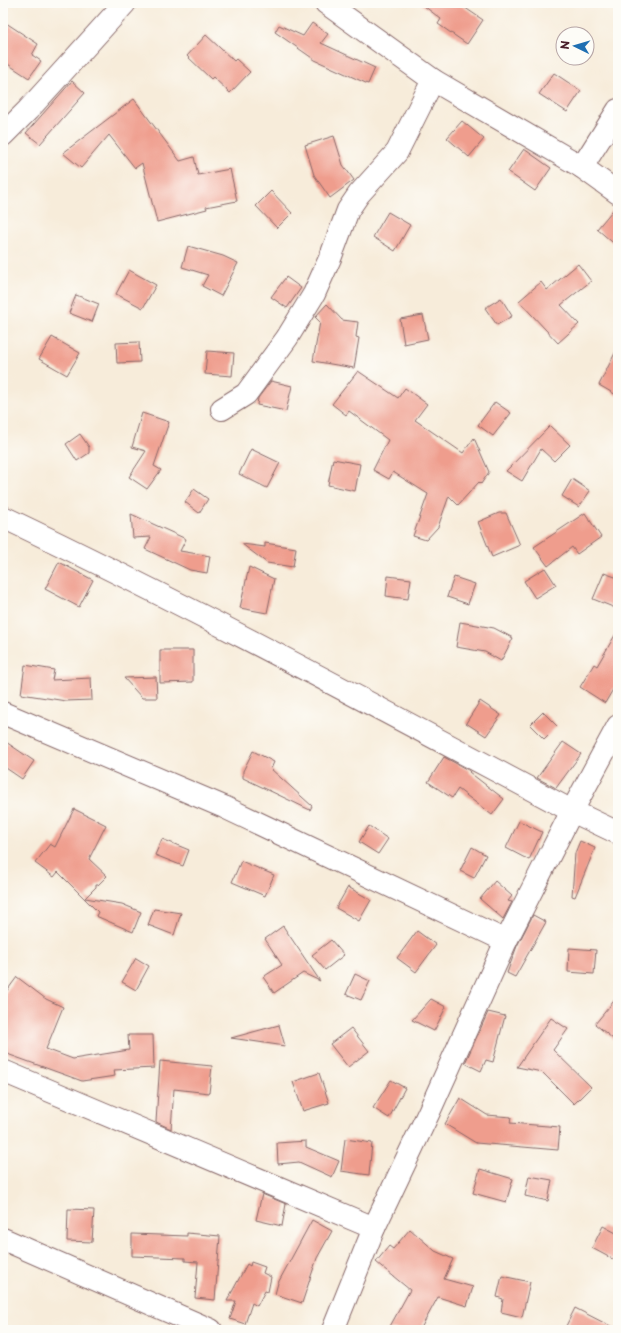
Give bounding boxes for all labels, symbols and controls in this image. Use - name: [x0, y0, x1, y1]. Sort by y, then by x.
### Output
- north arrow: [555, 26, 595, 66]
- text: N: [556, 40, 573, 50]

